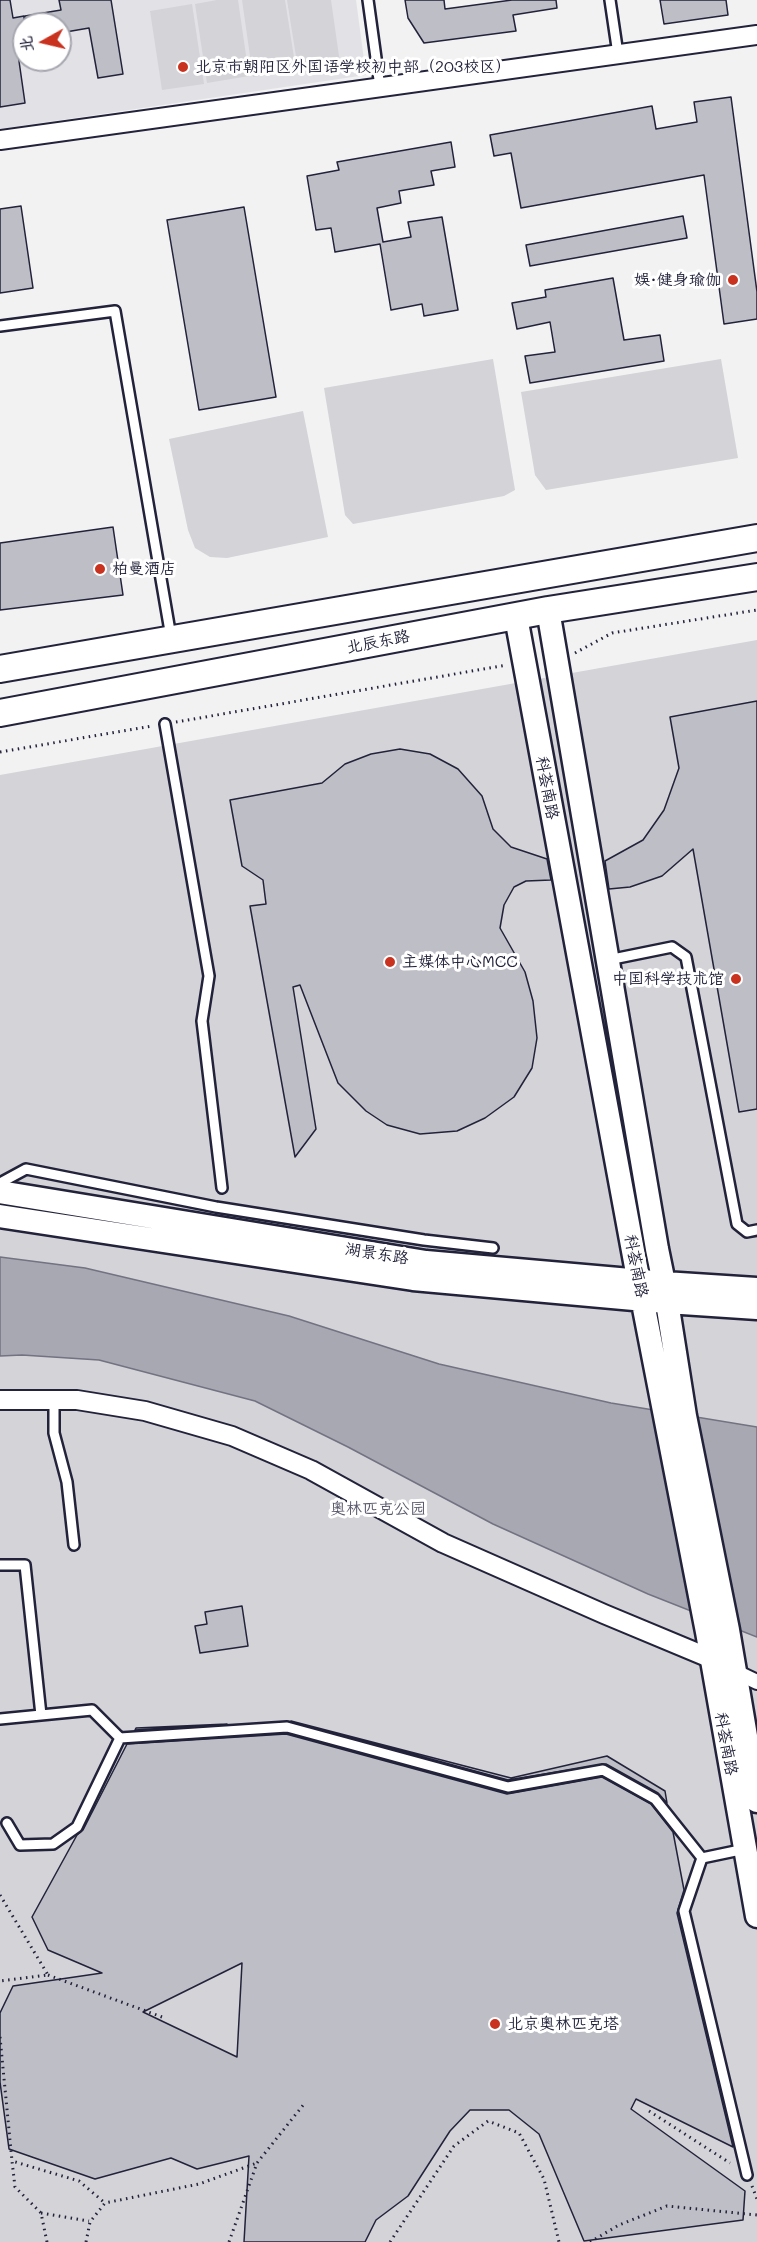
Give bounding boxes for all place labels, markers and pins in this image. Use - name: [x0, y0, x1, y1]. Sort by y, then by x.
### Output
- place label: 北京市朝阳区外国语学校初中部（203校区）: [195, 57, 511, 77]
- marker: 北京市朝阳区外国语学校初中部（203校区）: [176, 60, 190, 74]
- place label: 娱·健身瑜伽: [634, 270, 721, 290]
- marker: 娱·健身瑜伽: [726, 273, 740, 287]
- place label: 柏曼酒店: [112, 559, 176, 579]
- marker: 柏曼酒店: [93, 562, 107, 576]
- place label: 主媒体中心MCC: [402, 952, 518, 972]
- marker: 主媒体中心MCC: [383, 955, 397, 969]
- place label: 中国科学技术馆: [612, 969, 724, 989]
- marker: 中国科学技术馆: [729, 972, 743, 986]
- place label: 北京奥林匹克塔: [507, 2014, 619, 2034]
- marker: 北京奥林匹克塔: [488, 2017, 502, 2031]

